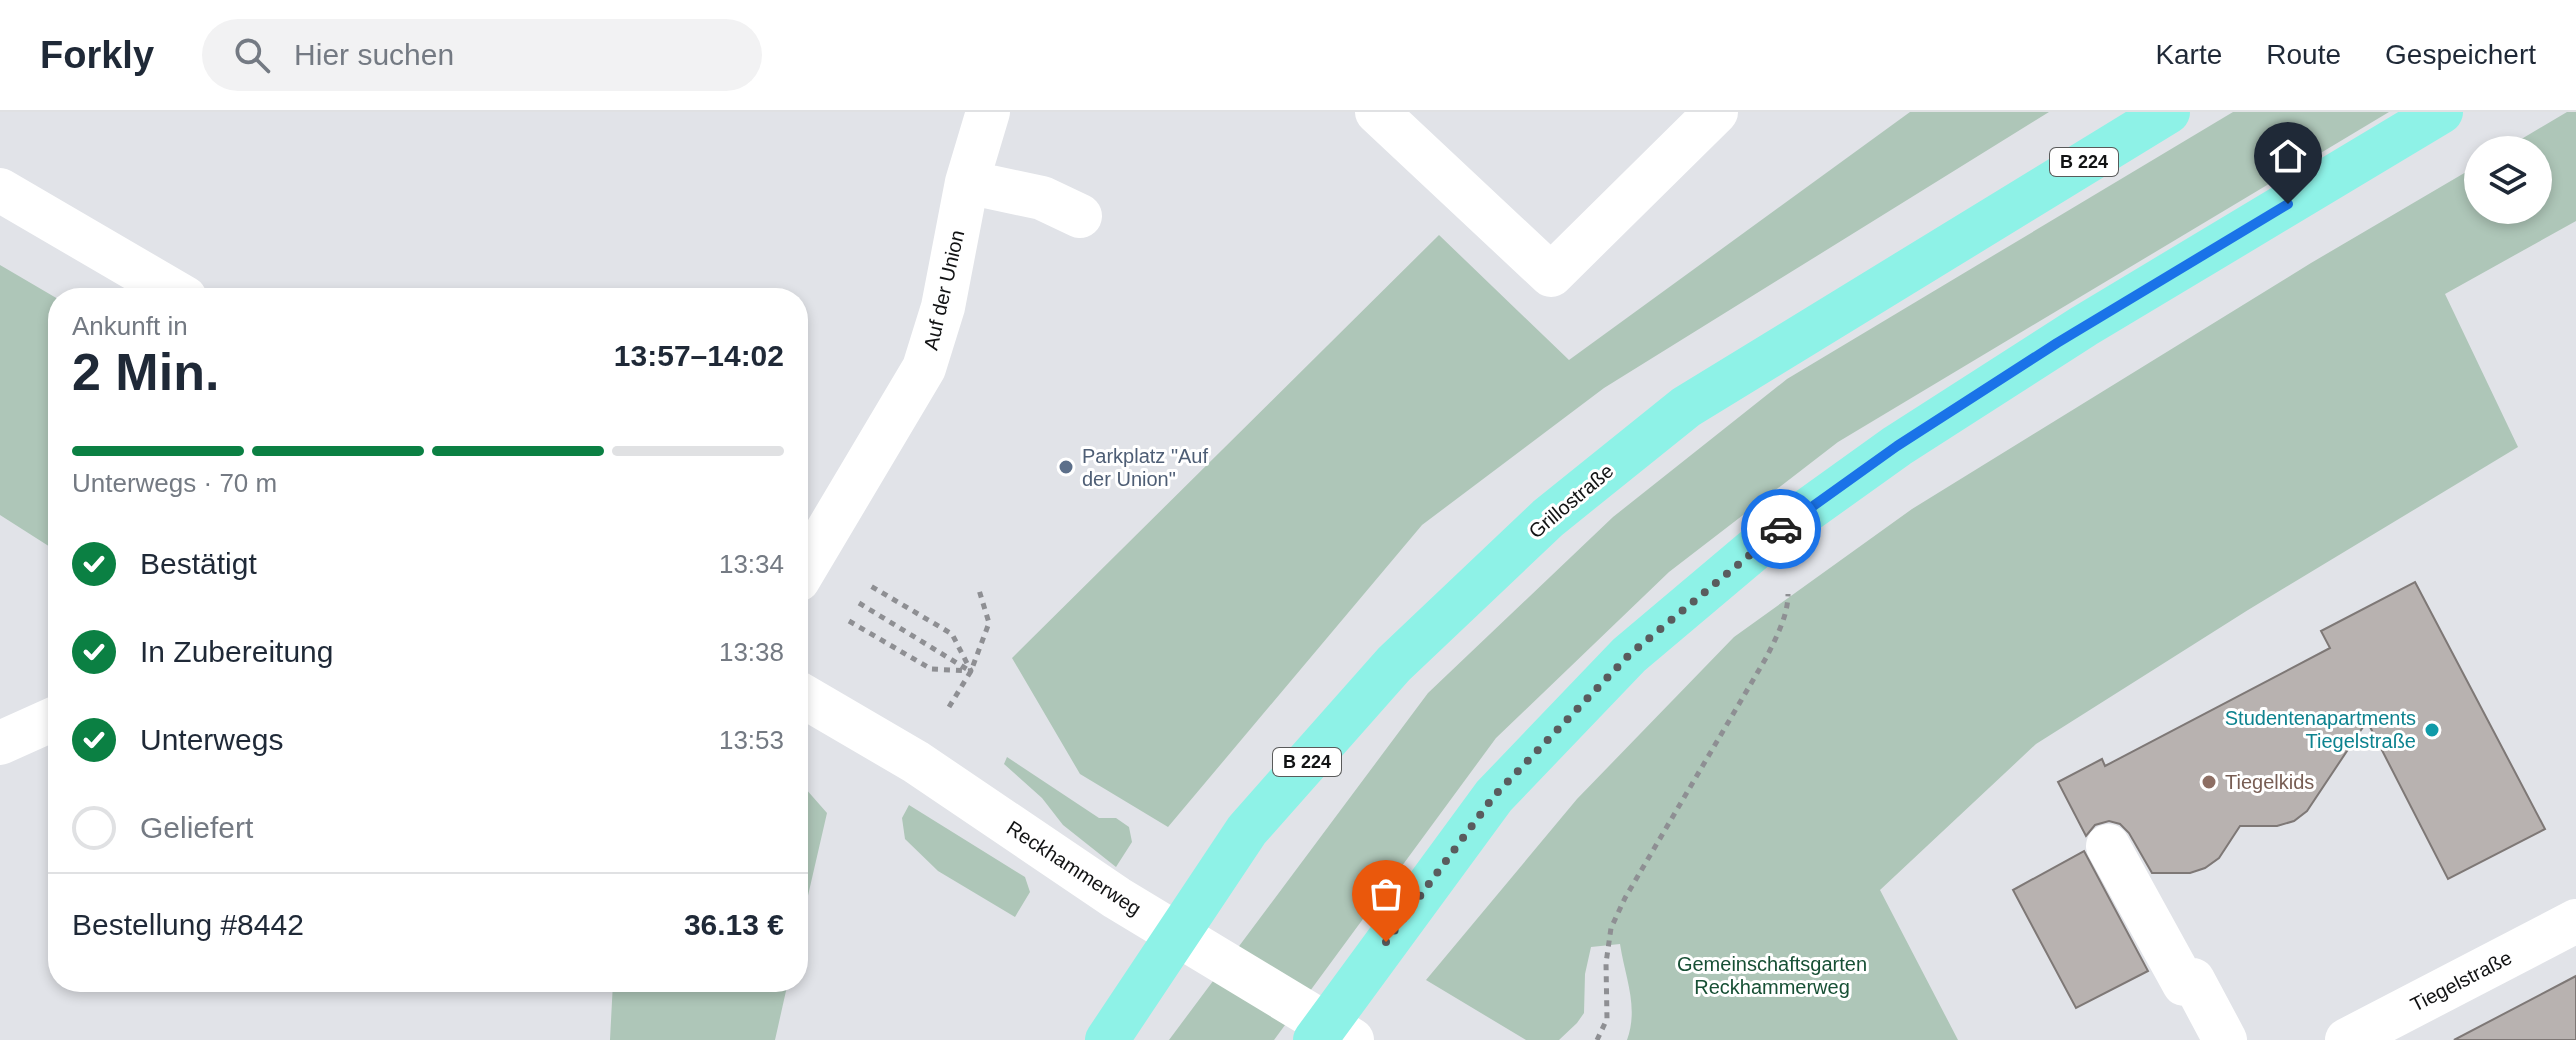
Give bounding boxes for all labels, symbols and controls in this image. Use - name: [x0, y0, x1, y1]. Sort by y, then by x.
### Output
- search box: [202, 19, 762, 91]
- icon: search: [230, 33, 274, 77]
- text: Forkly: [40, 34, 154, 76]
- text: Hier suchen: [294, 38, 454, 71]
- text: Karte: [2155, 39, 2222, 70]
- text: Route: [2266, 39, 2341, 70]
- text: Gespeichert: [2385, 39, 2536, 70]
- pin: [2254, 122, 2322, 204]
- icon: home: [2266, 134, 2310, 178]
- map controls: [2464, 136, 2552, 224]
- button: layers: [2464, 136, 2552, 224]
- road number: B 224: [2050, 148, 2118, 176]
- street label: Auf der Union: [920, 228, 968, 352]
- text: Ankunft in: [72, 311, 188, 341]
- text: 13:57–14:02: [614, 339, 784, 372]
- text: 2 Min.: [72, 343, 219, 401]
- place label: Parkplatz "Auf der Union": [1082, 445, 1208, 490]
- marker: Parkplatz "Auf der Union": [1057, 458, 1075, 476]
- street label: Grillostraße: [1524, 459, 1618, 543]
- text: Unterwegs · 70 m: [72, 468, 277, 498]
- courier: [1741, 489, 1821, 569]
- icon: car: [1759, 507, 1803, 551]
- icon: check: [72, 542, 116, 586]
- text: Bestätigt: [140, 547, 257, 580]
- text: 13:34: [719, 549, 784, 579]
- icon: check: [72, 630, 116, 674]
- text: In Zubereitung: [140, 635, 333, 668]
- text: 13:38: [719, 637, 784, 667]
- place label: Studentenapartments Tiegelstraße: [2225, 707, 2416, 752]
- icon: check: [72, 718, 116, 762]
- marker: Studentenapartments Tiegelstraße: [2423, 721, 2441, 739]
- text: Unterwegs: [140, 723, 283, 756]
- text: 13:53: [719, 725, 784, 755]
- road number: B 224: [1273, 748, 1341, 776]
- place label: Tiegelkids: [2225, 771, 2314, 793]
- marker: Tiegelkids: [2200, 773, 2218, 791]
- text: Geliefert: [140, 811, 253, 844]
- street label: Reckhammerweg: [1003, 816, 1145, 920]
- pin: [1352, 860, 1420, 942]
- icon: bag: [1364, 872, 1408, 916]
- text: Bestellung #8442: [72, 908, 304, 941]
- text: 36.13 €: [684, 908, 784, 941]
- street label: Tiegelstraße: [2407, 946, 2515, 1016]
- park label: Gemeinschaftsgarten Reckhammerweg: [1677, 953, 1867, 998]

